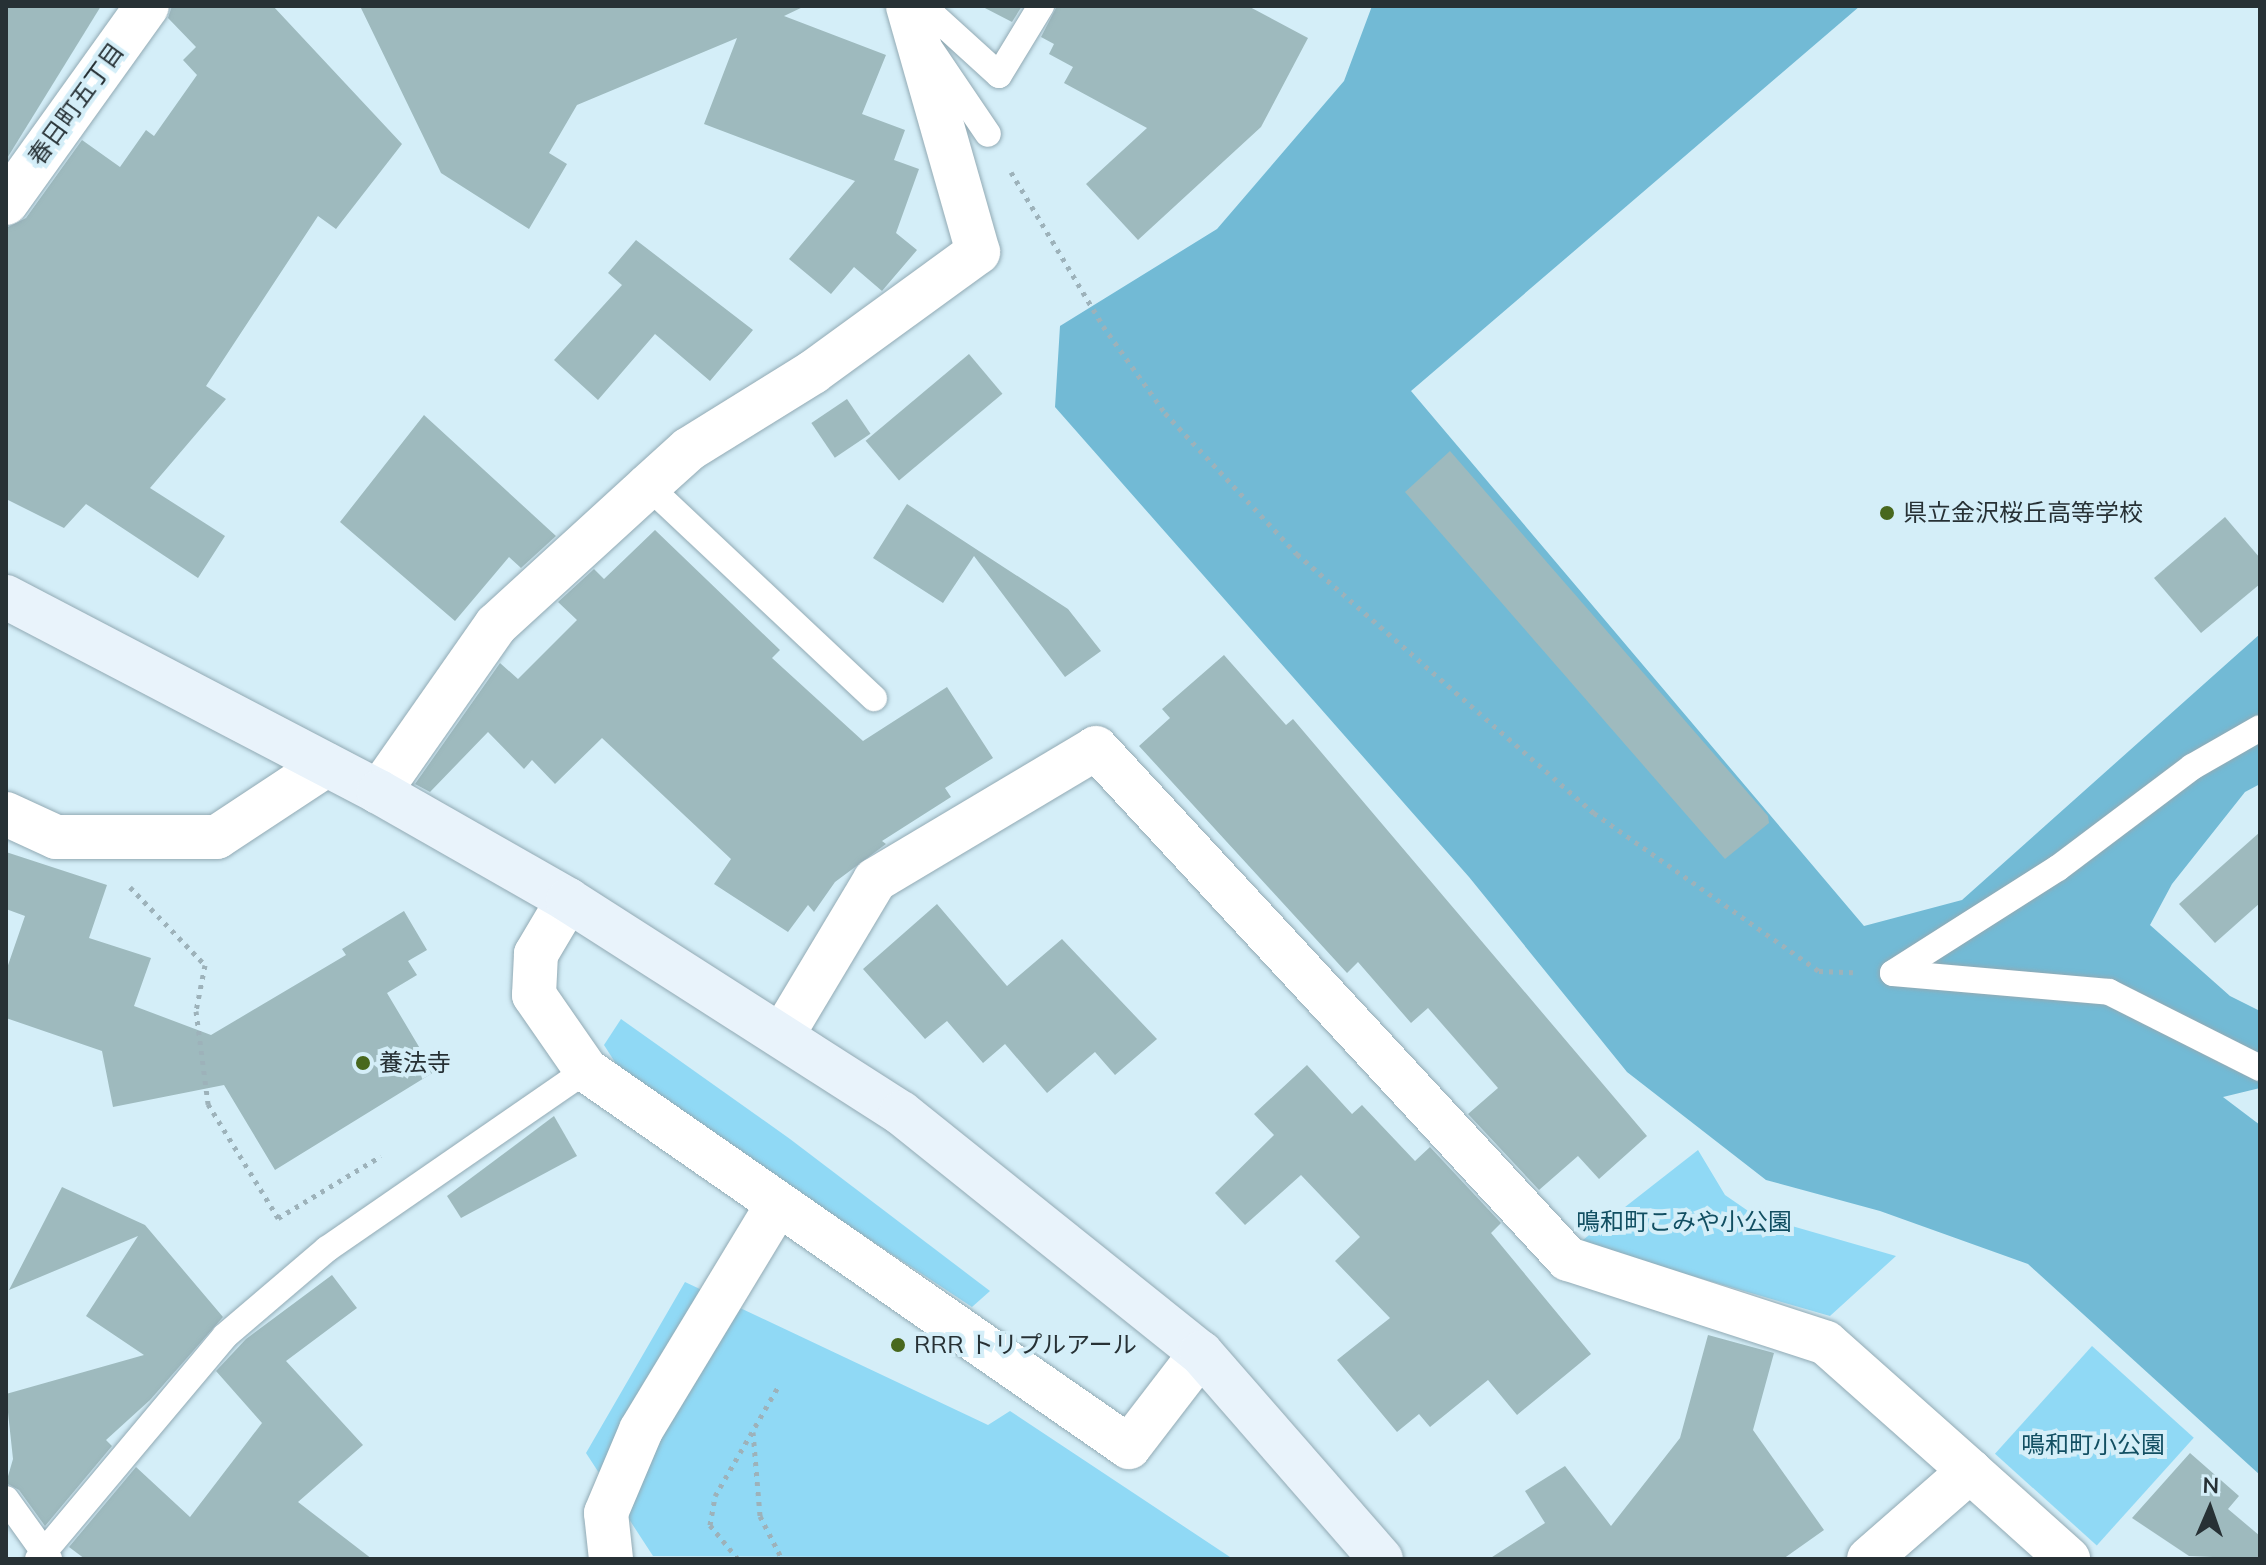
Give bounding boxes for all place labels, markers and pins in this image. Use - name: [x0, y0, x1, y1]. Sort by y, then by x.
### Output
- place label: 県立金沢桜丘高等学校: [1903, 499, 2143, 527]
- marker: 県立金沢桜丘高等学校: [1878, 504, 1896, 522]
- place label: 養法寺: [379, 1049, 451, 1077]
- marker: 養法寺: [354, 1054, 372, 1072]
- place label: RRR トリプルアール: [914, 1331, 1137, 1359]
- marker: RRR トリプルアール: [889, 1336, 907, 1354]

